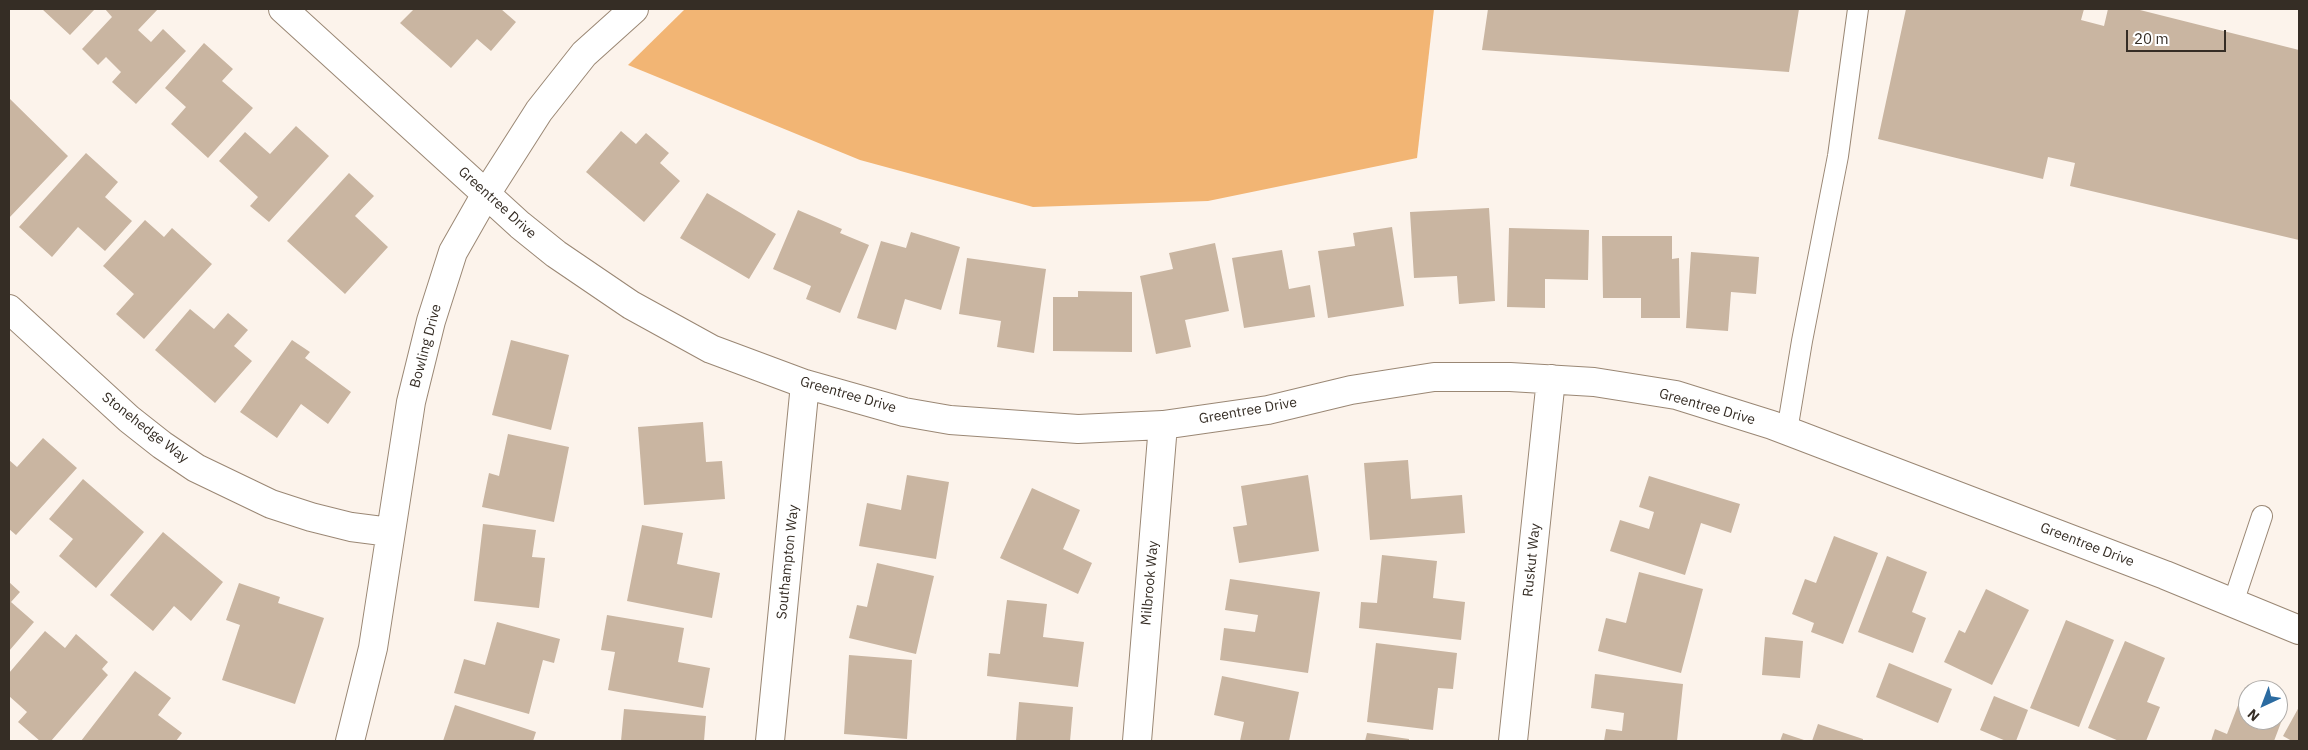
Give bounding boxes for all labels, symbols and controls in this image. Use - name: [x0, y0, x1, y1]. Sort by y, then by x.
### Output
- scale bar: [2128, 20, 2228, 52]
- text: 20 m: [2134, 29, 2169, 48]
- street label: Greentree Drive: [454, 164, 540, 242]
- street label: Bowling Drive: [407, 302, 445, 390]
- street label: Greentree Drive: [798, 373, 898, 417]
- street label: Greentree Drive: [1657, 385, 1757, 429]
- street label: Stonehedge Way: [98, 389, 192, 467]
- street label: Greentree Drive: [1198, 394, 1298, 428]
- street label: Southampton Way: [774, 504, 802, 620]
- street label: Greentree Drive: [2038, 519, 2136, 571]
- street label: Ruskut Way: [1520, 522, 1544, 598]
- street label: Milbrook Way: [1138, 540, 1162, 626]
- north arrow: [2238, 680, 2288, 730]
- text: N: [2244, 705, 2263, 725]

